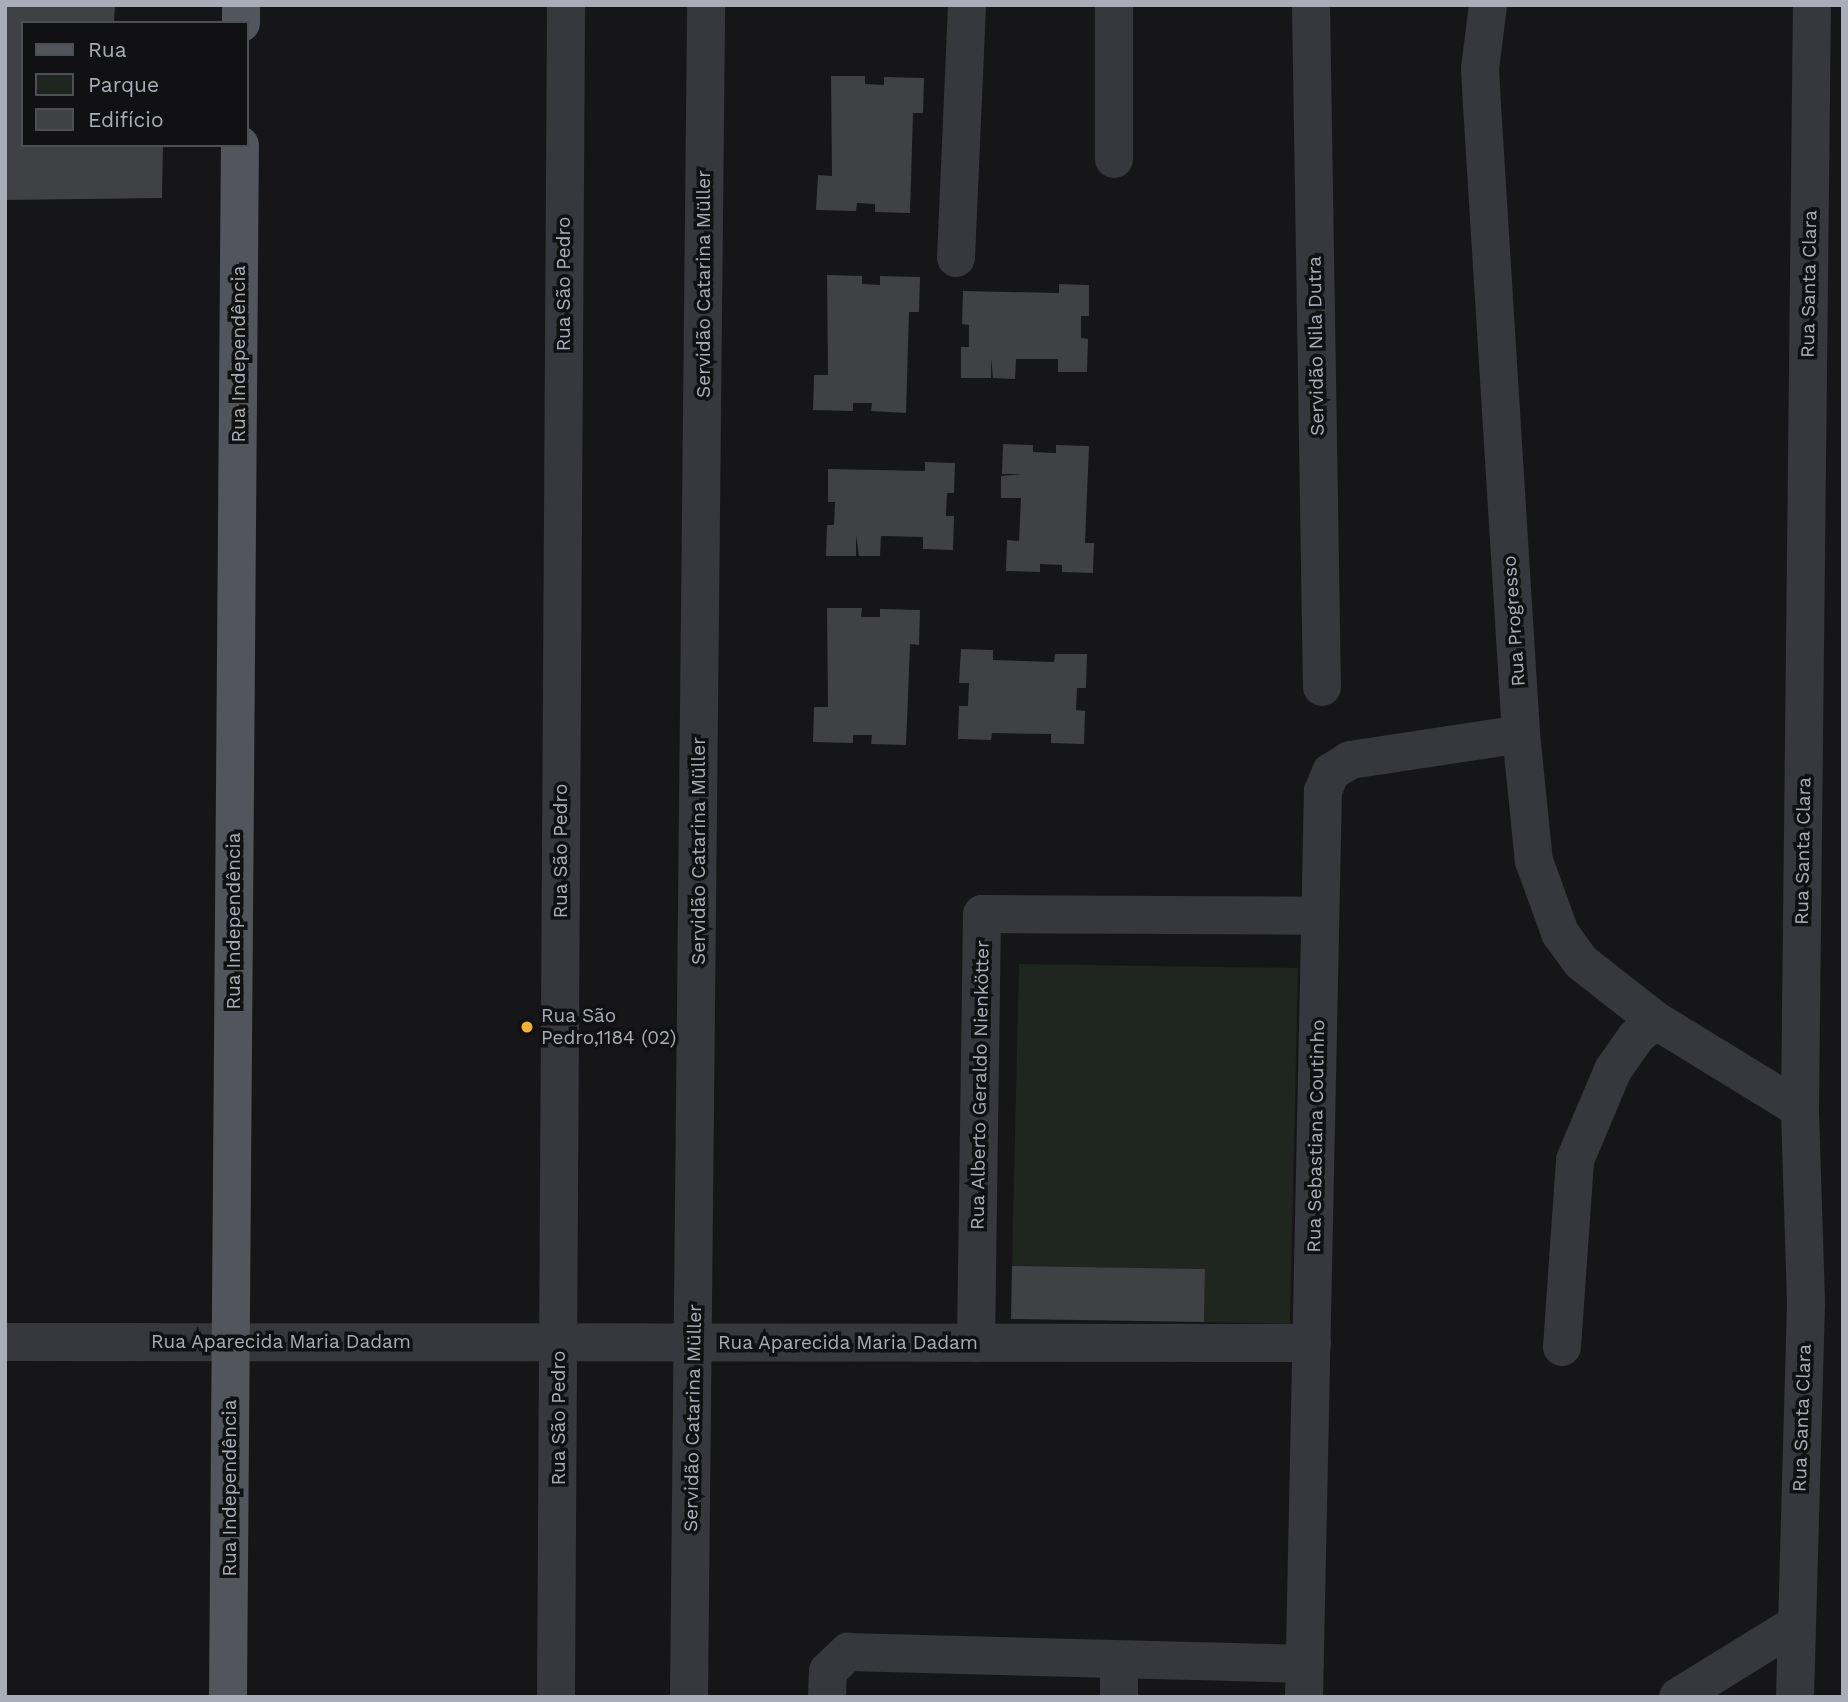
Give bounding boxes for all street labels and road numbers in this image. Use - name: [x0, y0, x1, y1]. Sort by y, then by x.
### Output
- street label: Servidão Catarina Müller: [693, 170, 715, 398]
- street label: Rua Santa Clara: [1796, 209, 1822, 359]
- street label: Rua São Pedro: [553, 216, 575, 352]
- street label: Servidão Nila Dutra: [1303, 256, 1329, 436]
- street label: Rua Independência: [228, 265, 250, 443]
- street label: Rua Progresso: [1498, 554, 1530, 688]
- street label: Servidão Catarina Müller: [688, 737, 710, 965]
- street label: Rua Santa Clara: [1790, 776, 1816, 926]
- street label: Rua São Pedro: [550, 783, 572, 919]
- street label: Rua Independência: [223, 832, 245, 1010]
- street label: Rua Alberto Geraldo Nienkötter: [966, 939, 994, 1231]
- street label: Rua Sebastiana Coutinho: [1303, 1019, 1329, 1253]
- street label: Servidão Catarina Müller: [680, 1304, 706, 1532]
- street label: Rua Aparecida Maria Dadam: [150, 1331, 412, 1353]
- street label: Rua Aparecida Maria Dadam: [717, 1332, 979, 1354]
- street label: Rua Santa Clara: [1788, 1343, 1816, 1493]
- street label: Rua São Pedro: [548, 1350, 570, 1486]
- street label: Rua Independência: [219, 1399, 241, 1577]

